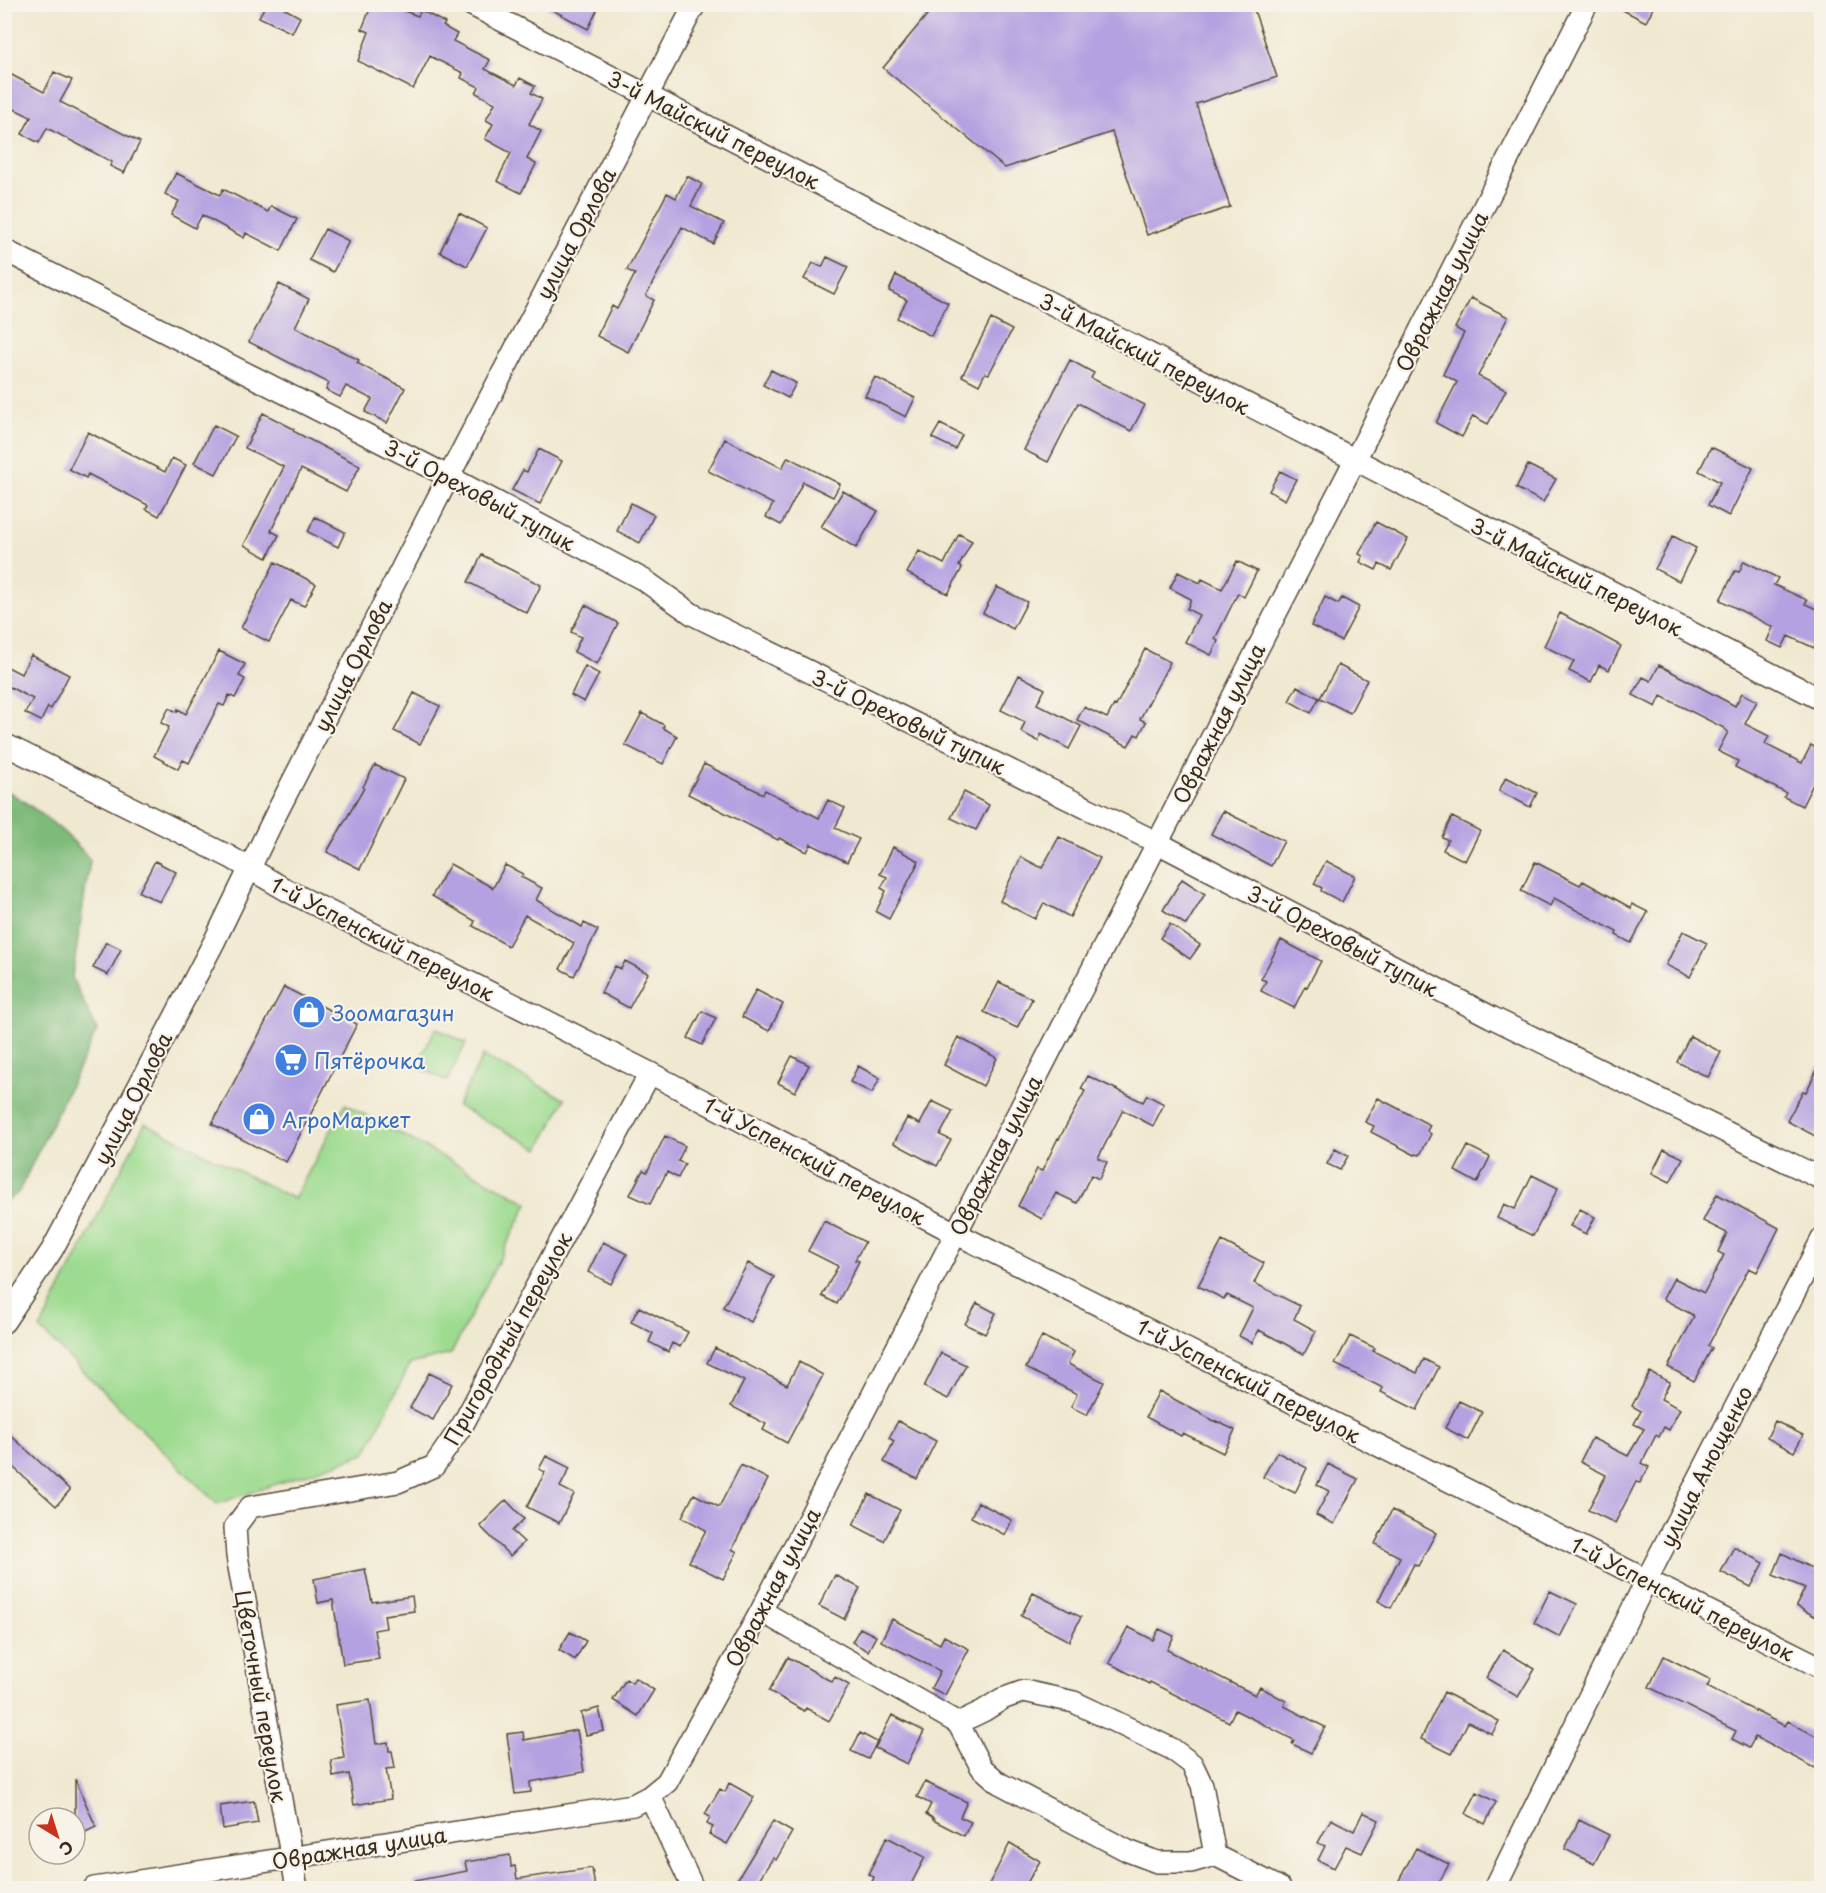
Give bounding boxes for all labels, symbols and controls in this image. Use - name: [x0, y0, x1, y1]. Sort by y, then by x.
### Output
- street label: 3-й Майский переулок: [602, 62, 826, 197]
- street label: улица Орлова: [527, 161, 623, 305]
- street label: Овражная улица: [1387, 204, 1496, 377]
- street label: 3-й Майский переулок: [1034, 284, 1256, 422]
- street label: 3-й Ореховый тупик: [379, 430, 582, 558]
- street label: 3-й Майский переулок: [1465, 509, 1689, 644]
- street label: улица Орлова: [305, 593, 399, 737]
- street label: Овражная улица: [1164, 636, 1273, 809]
- street label: 3-й Ореховый тупик: [807, 660, 1012, 782]
- street label: 1-й Успенский переулок: [266, 868, 501, 1009]
- street label: 3-й Ореховый тупик: [1242, 876, 1445, 1004]
- shop icon: Зоомагазин: [291, 994, 327, 1030]
- place label: Зоомагазин: [331, 996, 454, 1028]
- street label: улица Орлова: [85, 1026, 179, 1170]
- supermarket icon: Пятёрочка: [273, 1042, 309, 1078]
- place label: Пятёрочка: [314, 1044, 426, 1076]
- street label: Овражная улица: [941, 1068, 1050, 1241]
- street label: 1-й Успенский переулок: [698, 1088, 932, 1232]
- shop icon: АгроМаркет: [241, 1101, 277, 1137]
- place label: АгроМаркет: [282, 1103, 411, 1135]
- street label: Пригородный переулок: [435, 1225, 579, 1451]
- street label: 1-й Успенский переулок: [1132, 1310, 1367, 1451]
- street label: улица Анощенко: [1650, 1380, 1760, 1552]
- street label: Овражная улица: [716, 1501, 828, 1672]
- street label: 1-й Успенский переулок: [1566, 1528, 1801, 1669]
- street label: Цветочный переулок: [228, 1587, 297, 1805]
- north arrow: [27, 1806, 87, 1866]
- street label: Овражная улица: [269, 1817, 449, 1877]
- text: С: [55, 1835, 79, 1862]

